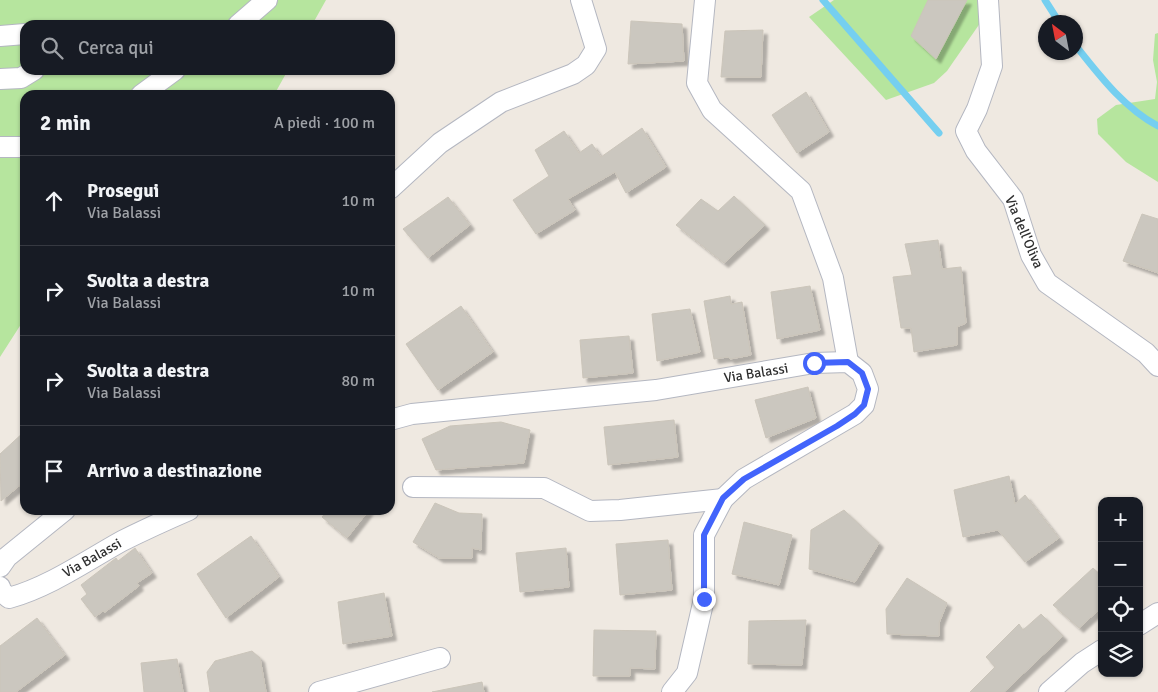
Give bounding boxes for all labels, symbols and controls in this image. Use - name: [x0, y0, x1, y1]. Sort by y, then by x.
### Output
- north arrow: [1038, 15, 1083, 60]
- search box: [20, 20, 395, 75]
- icon: search: [38, 34, 66, 62]
- text: Cerca qui: [78, 36, 154, 60]
- text: 2 min: [40, 110, 91, 136]
- text: A piedi · 100 m: [274, 113, 375, 133]
- text: Prosegui: [87, 179, 159, 203]
- icon: ahead: [40, 187, 68, 215]
- text: 10 m: [341, 191, 375, 211]
- street label: Via dell'Oliva: [1001, 193, 1047, 271]
- text: Via Balassi: [87, 203, 161, 223]
- text: Svolta a destra: [87, 269, 209, 293]
- icon: right: [40, 277, 68, 305]
- text: 10 m: [341, 281, 375, 301]
- text: Via Balassi: [87, 293, 161, 313]
- route start: [803, 352, 826, 375]
- text: Svolta a destra: [87, 359, 209, 383]
- street label: Via Balassi: [723, 360, 789, 386]
- icon: right: [40, 367, 68, 395]
- text: 80 m: [341, 371, 375, 391]
- text: Via Balassi: [87, 383, 161, 403]
- icon: arrive: [40, 457, 68, 485]
- text: Arrivo a destinazione: [87, 459, 262, 483]
- map controls: [1098, 497, 1143, 677]
- button: +: [1098, 497, 1143, 542]
- street label: Via Balassi: [60, 535, 124, 581]
- button: −: [1098, 542, 1143, 587]
- button: locate: [1098, 587, 1143, 632]
- route end: [693, 588, 716, 611]
- button: layers: [1098, 632, 1143, 677]

